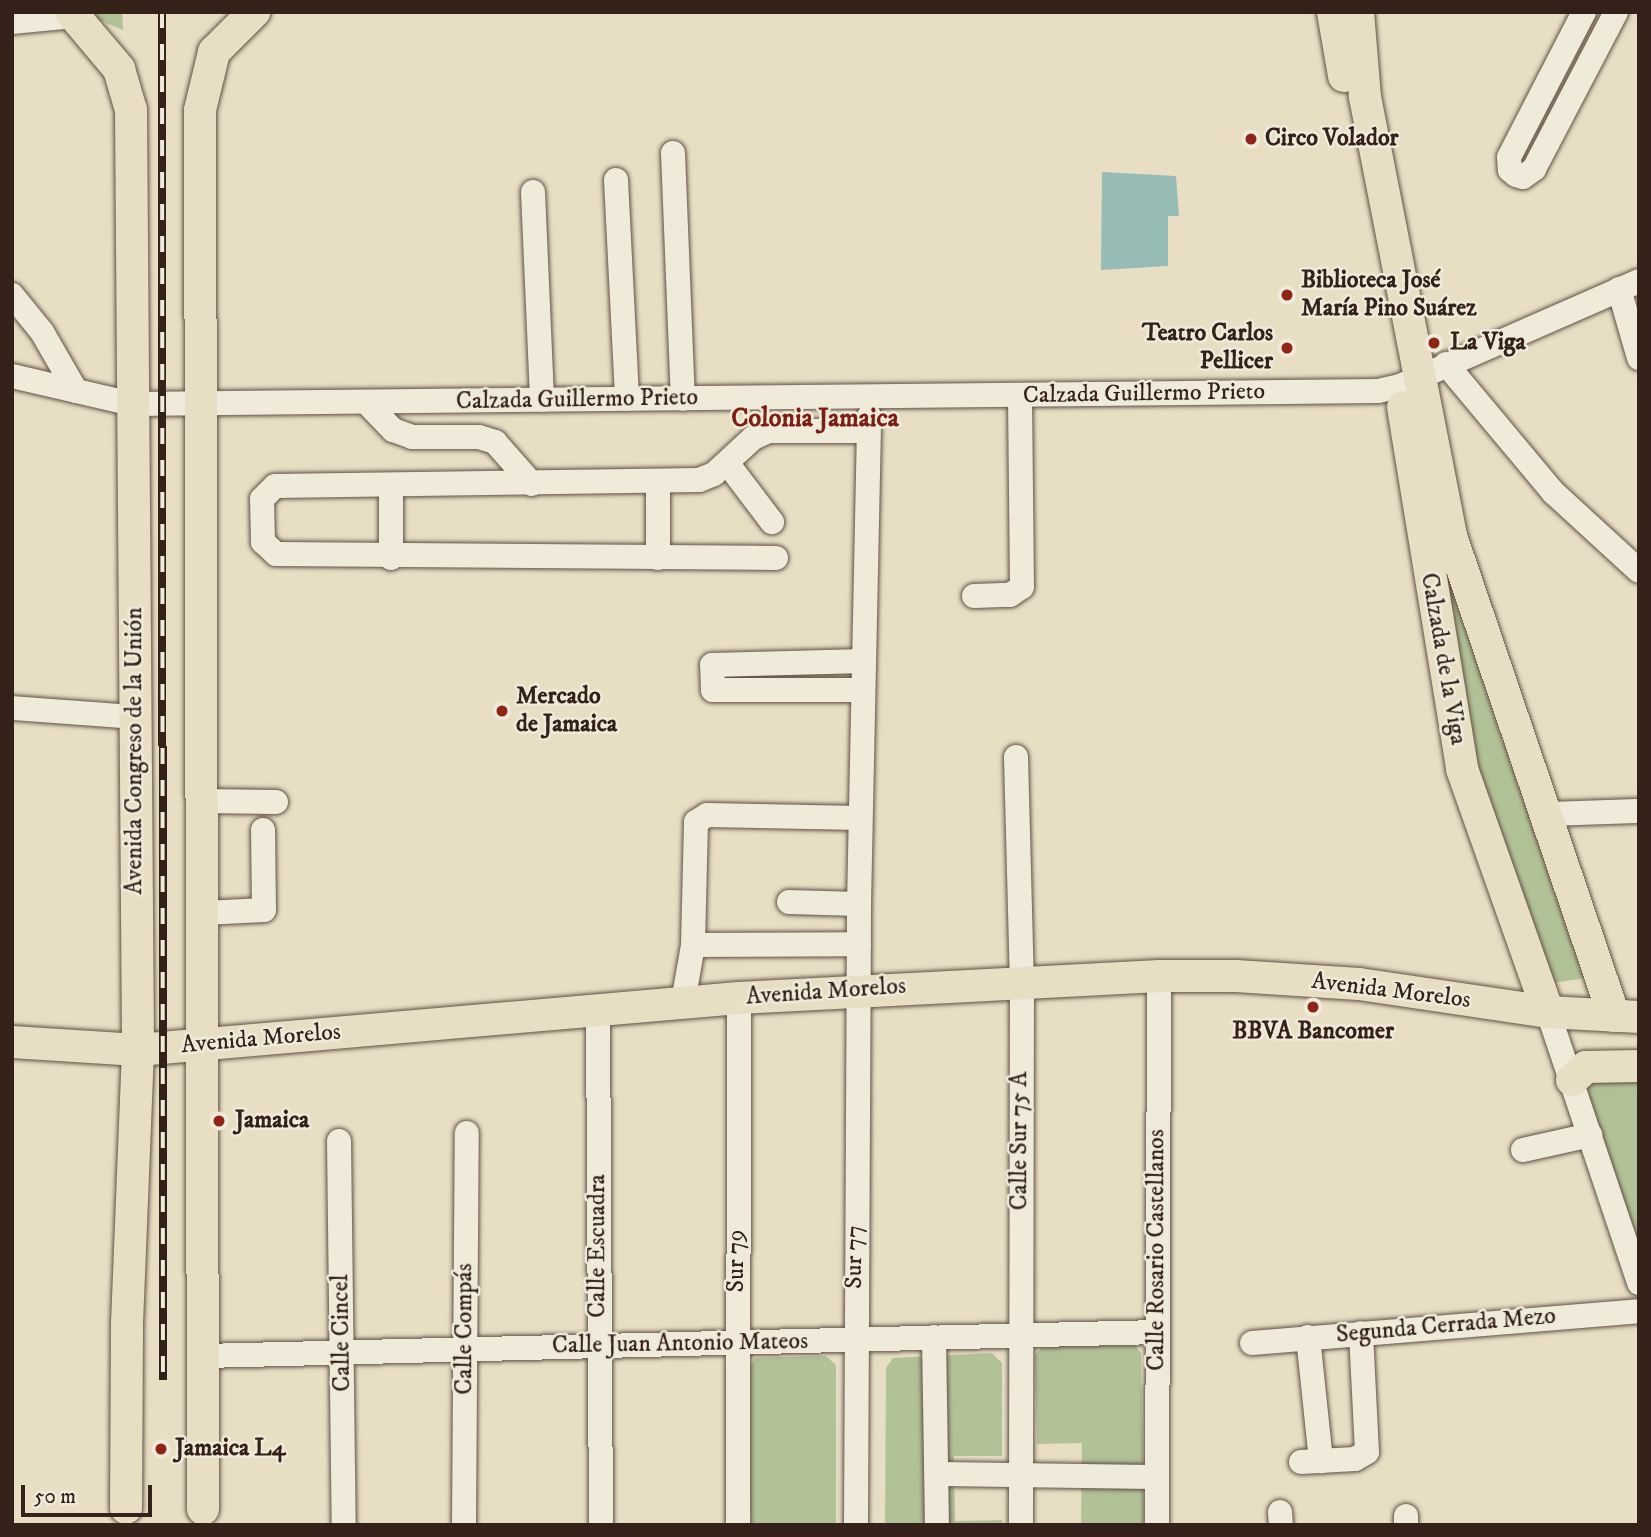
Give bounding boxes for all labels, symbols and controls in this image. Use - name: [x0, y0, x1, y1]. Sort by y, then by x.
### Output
- place label: Circo Volador: [1265, 125, 1398, 153]
- marker: Circo Volador: [1243, 131, 1259, 147]
- place label: Biblioteca José María Pino Suárez: [1301, 267, 1477, 323]
- marker: Biblioteca José María Pino Suárez: [1279, 287, 1295, 303]
- place label: Teatro Carlos Pellicer: [1142, 320, 1273, 376]
- place label: La Viga: [1450, 329, 1526, 357]
- marker: La Viga: [1424, 333, 1444, 353]
- marker: Teatro Carlos Pellicer: [1279, 340, 1295, 356]
- street label: Calzada Guillermo Prieto: [1023, 377, 1265, 411]
- street label: Calzada Guillermo Prieto: [456, 383, 698, 417]
- district label: Colonia Jamaica: [731, 403, 899, 435]
- street label: Calzada de la Viga: [1414, 571, 1472, 747]
- street label: Avenida Congreso de la Unión: [121, 607, 149, 895]
- place label: Mercado de Jamaica: [516, 683, 617, 739]
- marker: Mercado de Jamaica: [494, 703, 510, 719]
- street label: Avenida Morelos: [1310, 967, 1472, 1015]
- street label: Avenida Morelos: [745, 972, 907, 1012]
- marker: BBVA Bancomer: [1305, 999, 1321, 1015]
- street label: Avenida Morelos: [180, 1018, 342, 1060]
- place label: BBVA Bancomer: [1232, 1018, 1394, 1046]
- street label: Calle Sur 75 A: [1006, 1072, 1034, 1210]
- place label: Jamaica: [235, 1107, 309, 1135]
- marker: Jamaica: [209, 1111, 229, 1131]
- street label: Calle Rosario Castellanos: [1143, 1129, 1171, 1371]
- street label: Calle Escuadra: [584, 1174, 612, 1318]
- street label: Sur 77: [840, 1225, 870, 1289]
- street label: Sur 79: [723, 1230, 751, 1292]
- street label: Calle Compás: [451, 1263, 479, 1395]
- street label: Calle Cincel: [327, 1274, 357, 1392]
- street label: Segunda Cerrada Mezo: [1335, 1302, 1557, 1350]
- street label: Calle Juan Antonio Mateos: [552, 1327, 808, 1361]
- place label: Jamaica L4: [175, 1435, 285, 1463]
- marker: Jamaica L4: [153, 1441, 169, 1457]
- scale bar: [24, 1470, 156, 1514]
- text: 50 m: [34, 1484, 76, 1510]

